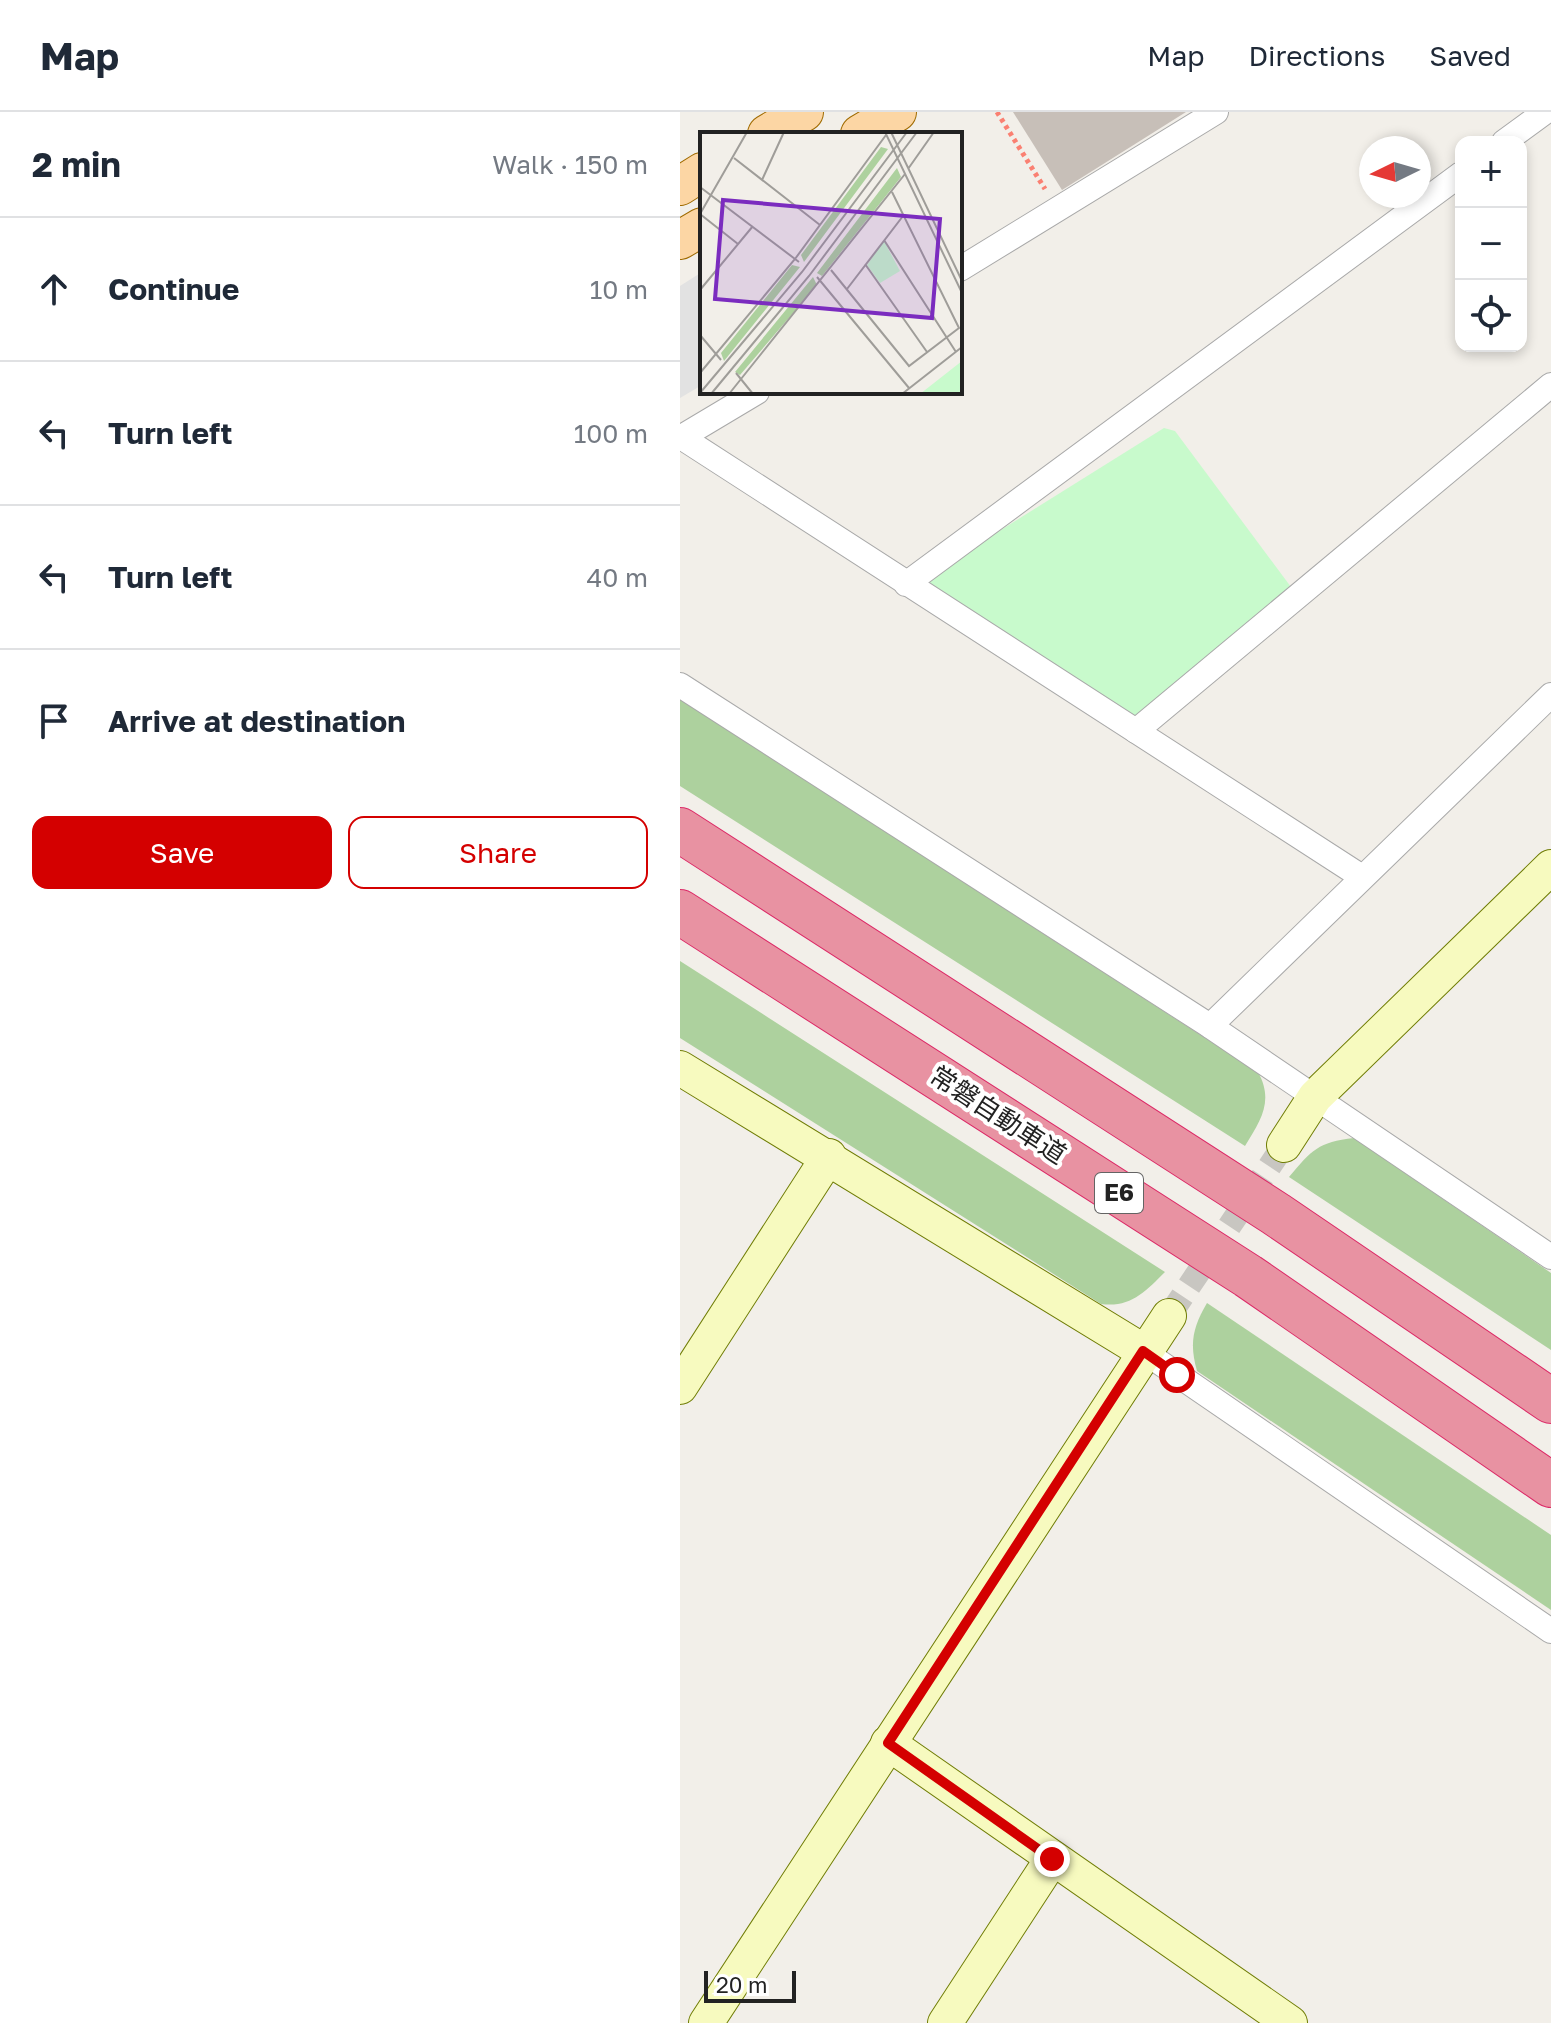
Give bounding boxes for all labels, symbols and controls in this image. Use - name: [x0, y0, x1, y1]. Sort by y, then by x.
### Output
- text: Map: [40, 33, 119, 78]
- text: Map: [1147, 39, 1204, 72]
- text: Directions: [1248, 39, 1385, 72]
- text: Saved: [1429, 39, 1511, 72]
- inset map: [700, 132, 962, 394]
- north arrow: [1359, 136, 1431, 208]
- map controls: [1455, 136, 1527, 352]
- button: +: [1455, 136, 1527, 208]
- text: 2 min: [32, 144, 121, 184]
- text: Walk · 150 m: [492, 149, 648, 180]
- button: −: [1455, 208, 1527, 280]
- icon: ahead: [32, 267, 76, 311]
- text: Continue: [108, 271, 239, 307]
- text: 10 m: [590, 274, 648, 305]
- button: locate: [1455, 280, 1527, 352]
- icon: left: [32, 411, 76, 455]
- text: Turn left: [108, 415, 233, 451]
- text: 100 m: [574, 418, 648, 449]
- icon: left: [32, 555, 76, 599]
- text: Turn left: [108, 559, 233, 595]
- text: 40 m: [587, 562, 648, 593]
- icon: arrive: [32, 699, 76, 743]
- text: Arrive at destination: [108, 703, 405, 739]
- button: Save: [32, 816, 332, 889]
- button: Share: [348, 816, 648, 889]
- street label: 常磐自動車道: [924, 1059, 1072, 1170]
- road number: E6: [1095, 1173, 1143, 1213]
- route start: [1159, 1357, 1195, 1393]
- route end: [1034, 1841, 1070, 1877]
- scale bar: [704, 1967, 796, 2003]
- text: 20 m: [716, 1971, 767, 1998]

